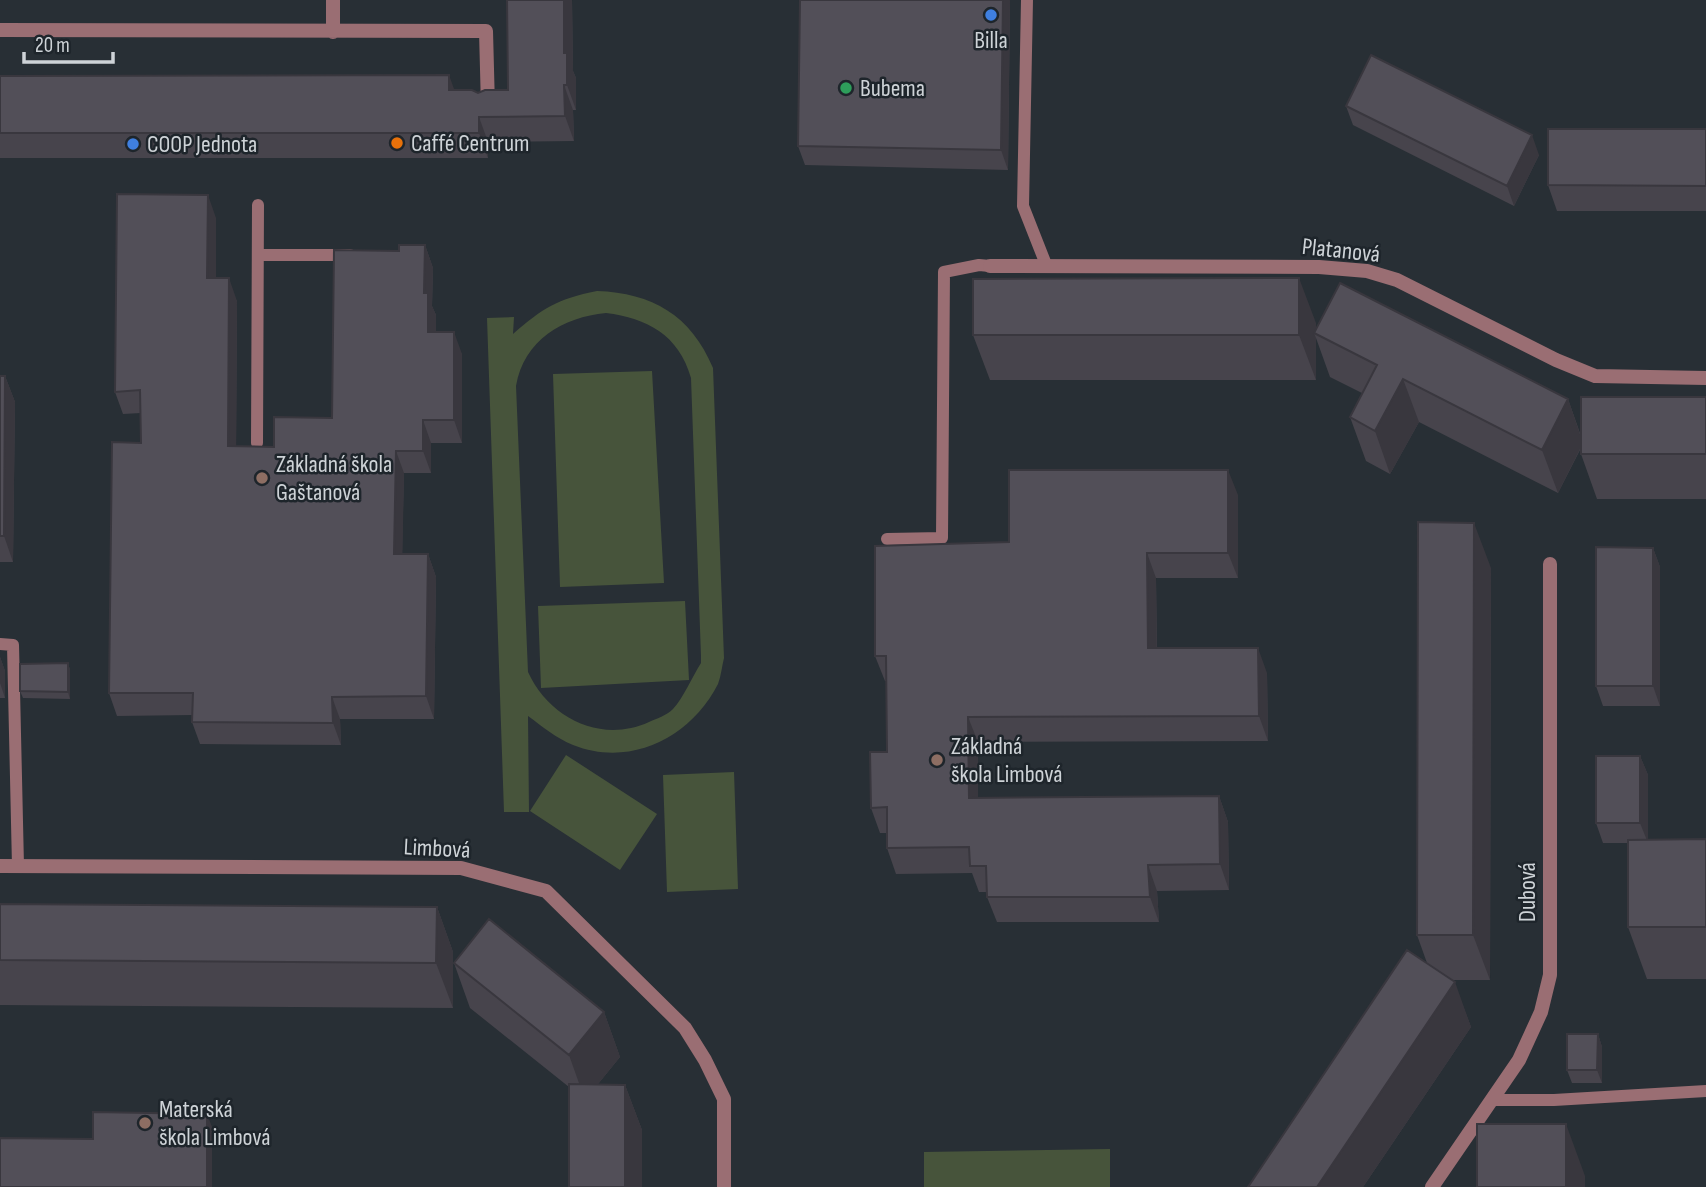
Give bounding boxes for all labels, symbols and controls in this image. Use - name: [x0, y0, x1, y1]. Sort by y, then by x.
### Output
- marker: Billa: [983, 7, 999, 23]
- scale bar: [24, 21, 114, 65]
- place label: Billa: [974, 26, 1008, 55]
- text: 20 m: [35, 33, 70, 58]
- place label: Bubema: [860, 74, 925, 103]
- marker: Bubema: [838, 80, 854, 96]
- place label: Caffé Centrum: [411, 129, 529, 158]
- place label: COOP Jednota: [147, 130, 257, 159]
- marker: Caffé Centrum: [389, 135, 405, 151]
- marker: COOP Jednota: [125, 136, 141, 152]
- street label: Platanová: [1300, 232, 1381, 269]
- place label: Základná škola Gaštanová: [276, 450, 392, 507]
- marker: Základná škola Gaštanová: [254, 470, 270, 486]
- place label: Základná škola Limbová: [951, 732, 1063, 789]
- marker: Základná škola Limbová: [929, 752, 945, 768]
- street label: Limbová: [403, 832, 471, 865]
- street label: Dubová: [1513, 862, 1542, 922]
- place label: Materská škola Limbová: [159, 1095, 271, 1152]
- marker: Materská škola Limbová: [137, 1115, 153, 1131]

